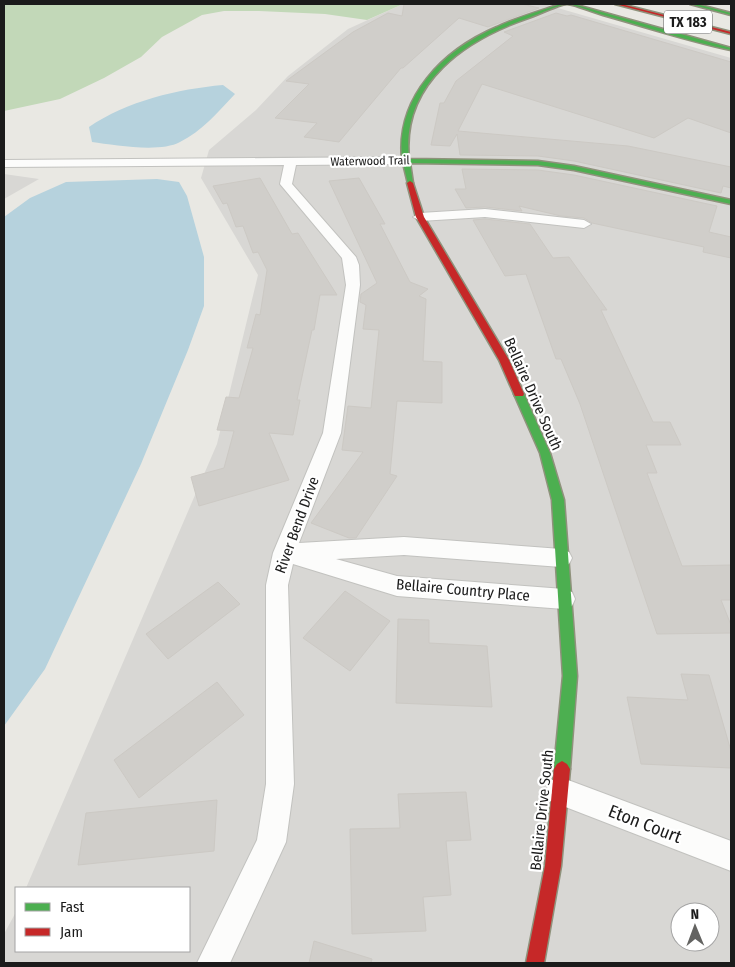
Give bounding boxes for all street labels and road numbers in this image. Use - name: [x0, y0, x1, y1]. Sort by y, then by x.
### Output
- road number: TX 183: [664, 11, 712, 34]
- street label: Waterwood Trail: [330, 153, 410, 169]
- street label: Bellaire Drive South: [500, 335, 566, 453]
- street label: River Bend Drive: [271, 474, 323, 576]
- street label: Bellaire Country Place: [395, 575, 531, 605]
- street label: Bellaire Drive South: [527, 749, 557, 871]
- street label: Eton Court: [605, 800, 685, 848]

